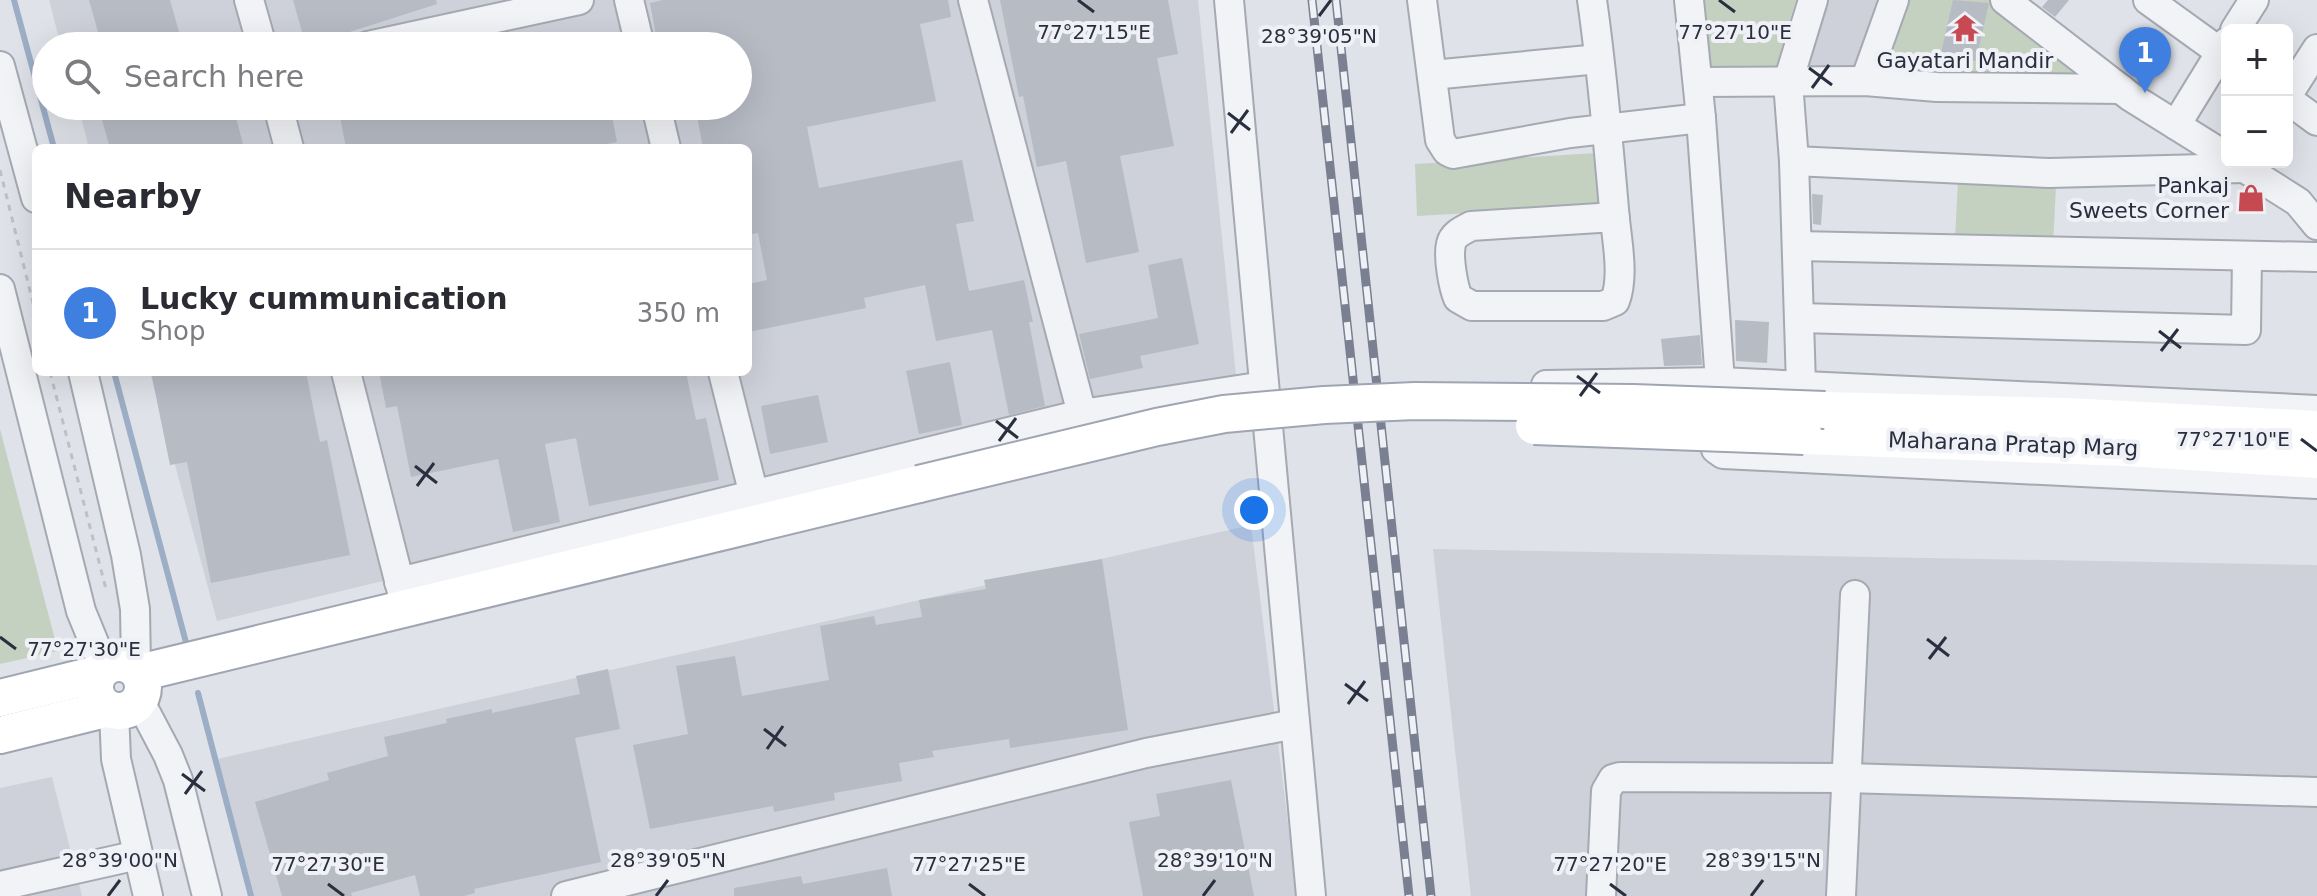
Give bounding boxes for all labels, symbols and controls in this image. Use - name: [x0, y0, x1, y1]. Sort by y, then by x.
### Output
- temple icon: Gayatari Mandir: [1950, 13, 1980, 43]
- text: 77°27'15"E: [1037, 20, 1151, 44]
- text: 77°27'10"E: [1678, 20, 1792, 44]
- text: 28°39'05"N: [1261, 24, 1377, 48]
- map controls: [2221, 24, 2293, 168]
- button: +: [2221, 24, 2293, 96]
- pin: 1: [2119, 27, 2171, 93]
- search box: [32, 32, 752, 120]
- place label: Gayatari Mandir: [1877, 48, 2054, 73]
- icon: search: [60, 54, 104, 98]
- text: Search here: [124, 59, 304, 94]
- button: −: [2221, 96, 2293, 168]
- place label: Pankaj Sweets Corner: [2069, 173, 2230, 223]
- text: Nearby: [64, 176, 202, 216]
- shop icon: Pankaj Sweets Corner: [2236, 183, 2266, 213]
- text: Lucky cummunication: [140, 281, 508, 316]
- text: 1: [81, 298, 99, 328]
- text: 350 m: [637, 298, 720, 328]
- text: Shop: [140, 316, 205, 346]
- street label: Maharana Pratap Marg: [1887, 427, 2139, 461]
- text: 77°27'10"E: [2176, 427, 2290, 451]
- your location: [1234, 490, 1274, 530]
- text: 77°27'30"E: [27, 637, 141, 661]
- text: 28°39'00"N: [62, 848, 178, 872]
- text: 28°39'05"N: [610, 848, 726, 872]
- text: 28°39'10"N: [1157, 848, 1273, 872]
- text: 28°39'15"N: [1705, 848, 1821, 872]
- text: 77°27'30"E: [271, 852, 385, 876]
- text: 77°27'25"E: [912, 852, 1026, 876]
- text: 77°27'20"E: [1553, 852, 1667, 876]

